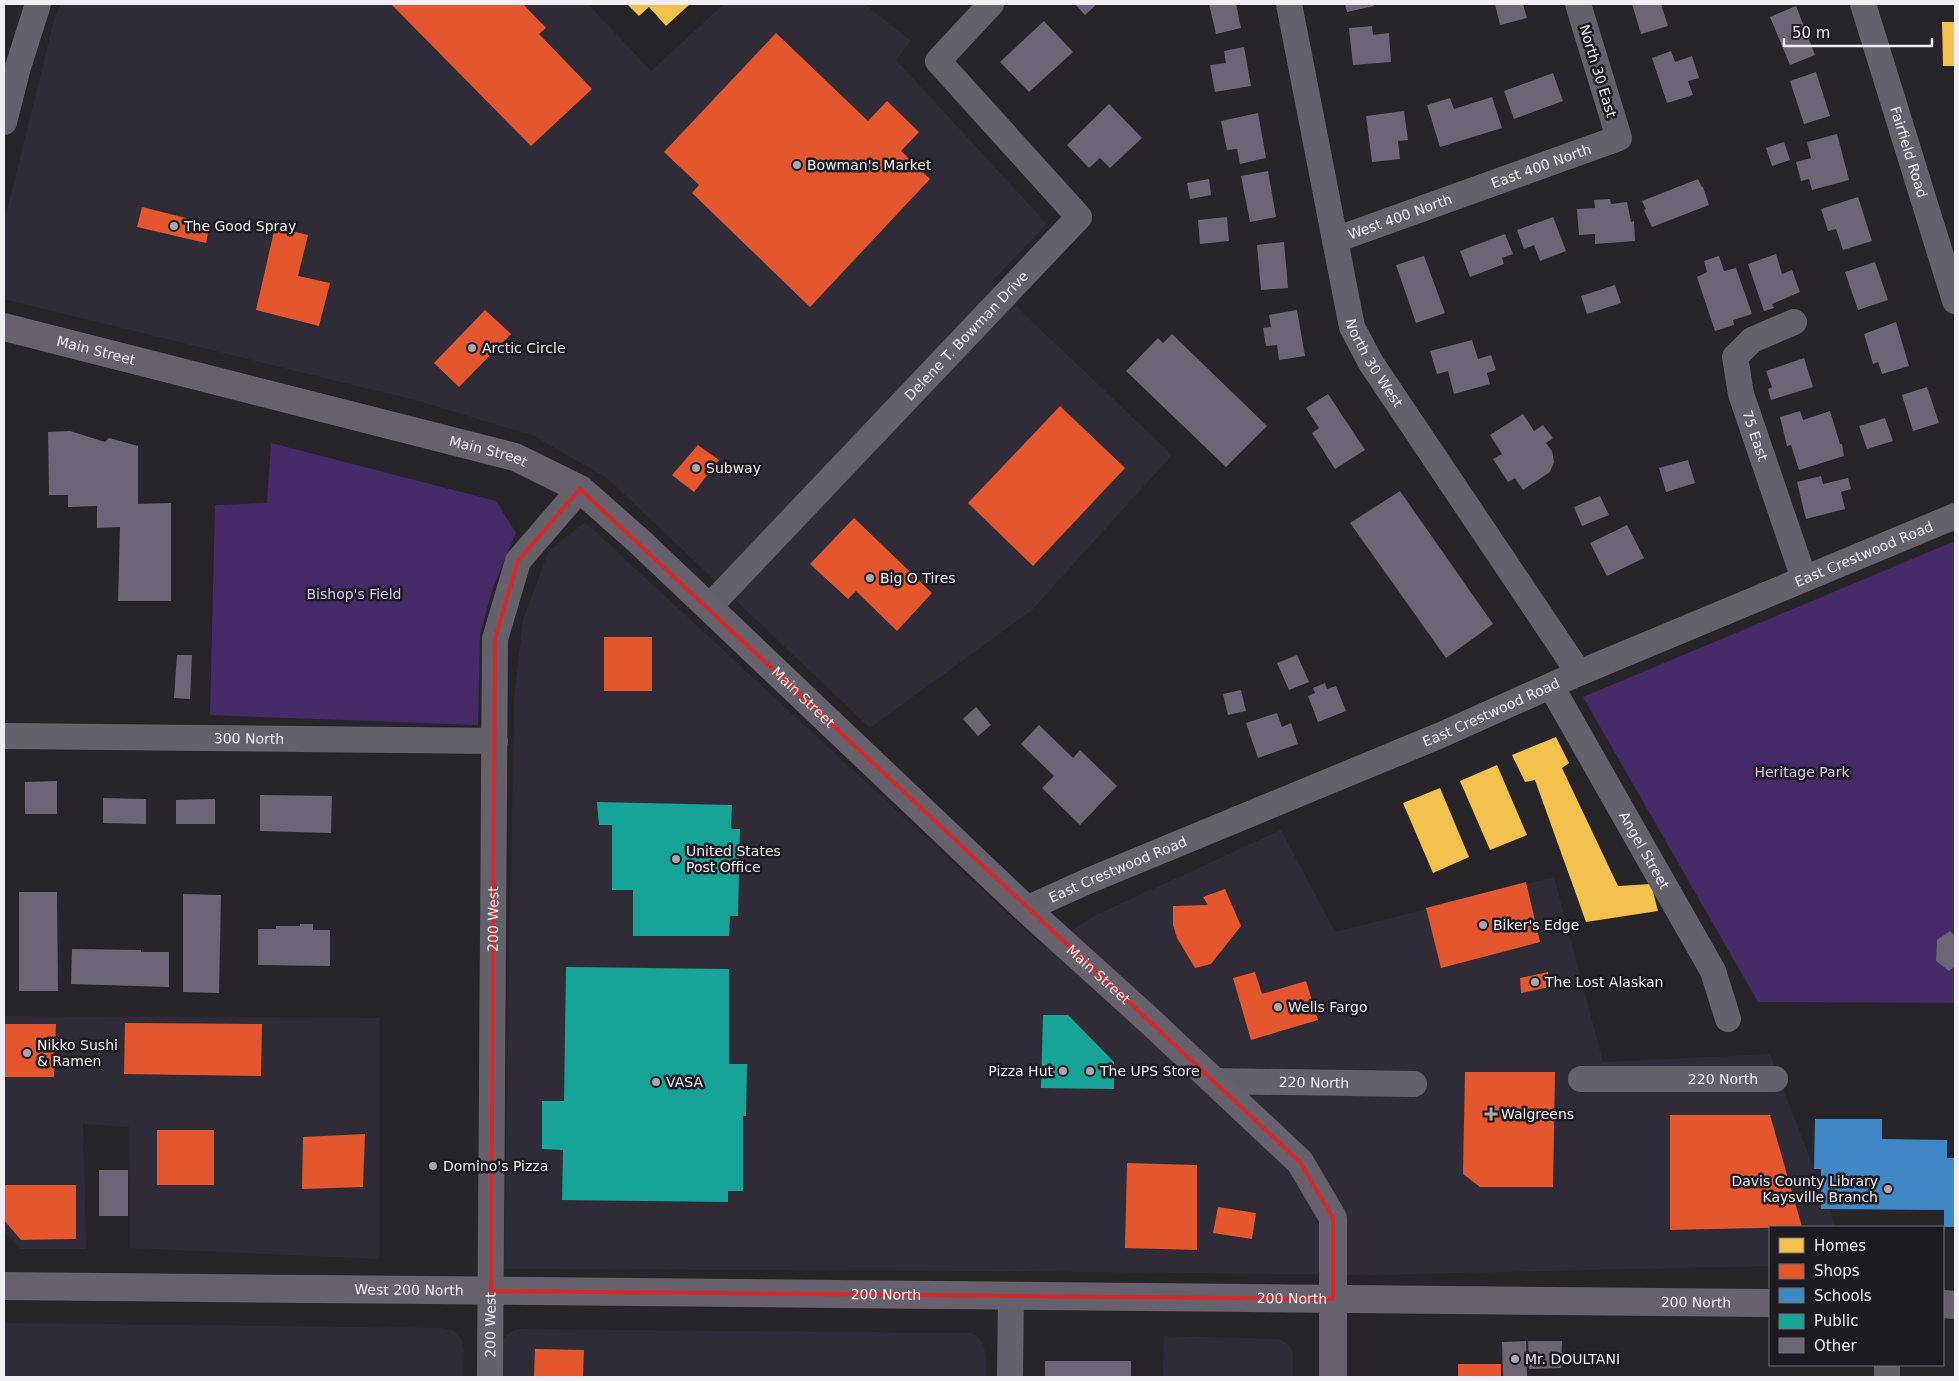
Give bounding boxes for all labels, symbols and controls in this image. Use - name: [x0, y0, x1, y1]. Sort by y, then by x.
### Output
- scale bar: [1784, 15, 1932, 47]
- street label: North 30 East: [1576, 23, 1620, 120]
- text: 50 m: [1792, 24, 1830, 42]
- street label: Fairfield Road: [1887, 104, 1931, 200]
- street label: East 400 North: [1489, 141, 1593, 191]
- place label: Bowman's Market: [807, 157, 932, 173]
- marker: Bowman's Market: [791, 159, 803, 171]
- street label: West 400 North: [1346, 191, 1454, 243]
- place label: The Good Spray: [183, 218, 296, 234]
- marker: The Good Spray: [168, 220, 180, 232]
- street label: Delene T. Bowman Drive: [901, 268, 1031, 404]
- street label: North 30 West: [1343, 317, 1407, 411]
- street label: Main Street: [55, 333, 138, 368]
- place label: Arctic Circle: [482, 340, 566, 356]
- marker: Arctic Circle: [466, 342, 478, 354]
- street label: 75 East: [1739, 408, 1771, 463]
- street label: Main Street: [448, 433, 531, 470]
- place label: Subway: [706, 460, 761, 476]
- marker: Subway: [690, 462, 702, 474]
- street label: East Crestwood Road: [1792, 518, 1935, 590]
- place label: Big O Tires: [880, 570, 956, 586]
- marker: Big O Tires: [864, 572, 876, 584]
- park label: Bishop's Field: [306, 586, 402, 602]
- street label: Main Street: [769, 664, 838, 731]
- street label: East Crestwood Road: [1420, 675, 1562, 750]
- street label: 300 North: [214, 730, 284, 747]
- park label: Heritage Park: [1754, 764, 1850, 780]
- street label: Angel Street: [1616, 809, 1673, 892]
- street label: East Crestwood Road: [1046, 833, 1189, 906]
- place label: United States Post Office: [686, 843, 781, 875]
- marker: United States Post Office: [670, 853, 682, 865]
- street label: 200 West: [485, 886, 501, 952]
- place label: Biker's Edge: [1493, 917, 1579, 933]
- marker: Biker's Edge: [1477, 919, 1489, 931]
- street label: Main Street: [1063, 942, 1134, 1008]
- place label: The Lost Alaskan: [1544, 974, 1664, 990]
- marker: The Lost Alaskan: [1529, 976, 1541, 988]
- place label: Wells Fargo: [1288, 999, 1367, 1015]
- marker: Wells Fargo: [1272, 1001, 1284, 1013]
- place label: Nikko Sushi & Ramen: [37, 1037, 118, 1069]
- marker: Nikko Sushi & Ramen: [21, 1047, 33, 1059]
- place label: Pizza Hut: [988, 1063, 1054, 1079]
- place label: The UPS Store: [1099, 1063, 1200, 1079]
- marker: Pizza Hut: [1057, 1065, 1069, 1077]
- marker: The UPS Store: [1084, 1065, 1096, 1077]
- street label: 220 North: [1688, 1071, 1758, 1087]
- place label: VASA: [666, 1074, 703, 1090]
- street label: 220 North: [1279, 1074, 1349, 1091]
- marker: VASA: [650, 1076, 662, 1088]
- place label: Walgreens: [1501, 1106, 1574, 1122]
- marker: Walgreens: [1485, 1108, 1497, 1120]
- place label: Domino's Pizza: [443, 1158, 548, 1174]
- marker: Domino's Pizza: [427, 1160, 439, 1172]
- place label: Davis County Library Kaysville Branch: [1731, 1173, 1878, 1205]
- marker: Davis County Library Kaysville Branch: [1882, 1183, 1894, 1195]
- legend: [1769, 1226, 1944, 1366]
- text: Homes: [1814, 1237, 1866, 1255]
- text: Shops: [1814, 1262, 1860, 1280]
- street label: West 200 North: [354, 1281, 464, 1298]
- street label: 200 North: [851, 1286, 921, 1303]
- text: Schools: [1814, 1287, 1872, 1305]
- street label: 200 North: [1257, 1290, 1327, 1307]
- street label: 200 West: [482, 1292, 499, 1358]
- street label: 200 North: [1661, 1294, 1731, 1311]
- text: Public: [1814, 1312, 1858, 1330]
- text: Other: [1814, 1337, 1857, 1355]
- place label: Mr. DOULTANI: [1525, 1351, 1620, 1367]
- marker: Mr. DOULTANI: [1509, 1353, 1521, 1365]

